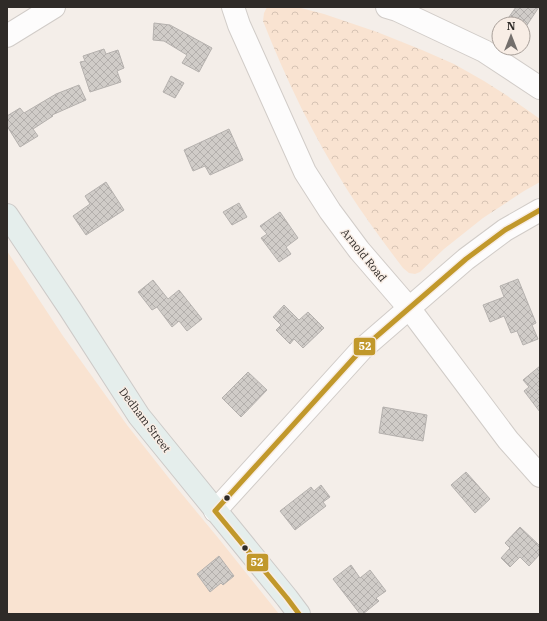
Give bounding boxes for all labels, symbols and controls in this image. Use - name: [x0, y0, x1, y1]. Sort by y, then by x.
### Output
- north arrow: [491, 16, 531, 56]
- text: N: [507, 19, 516, 33]
- street label: Arnold Road: [338, 226, 390, 285]
- line badge: 52: [353, 337, 376, 356]
- text: 52: [358, 339, 372, 353]
- street label: Dedham Street: [116, 385, 174, 455]
- unlabelled marker: [222, 493, 232, 503]
- unlabelled marker: [240, 543, 250, 553]
- line badge: 52: [246, 553, 269, 572]
- text: 52: [250, 555, 264, 569]

